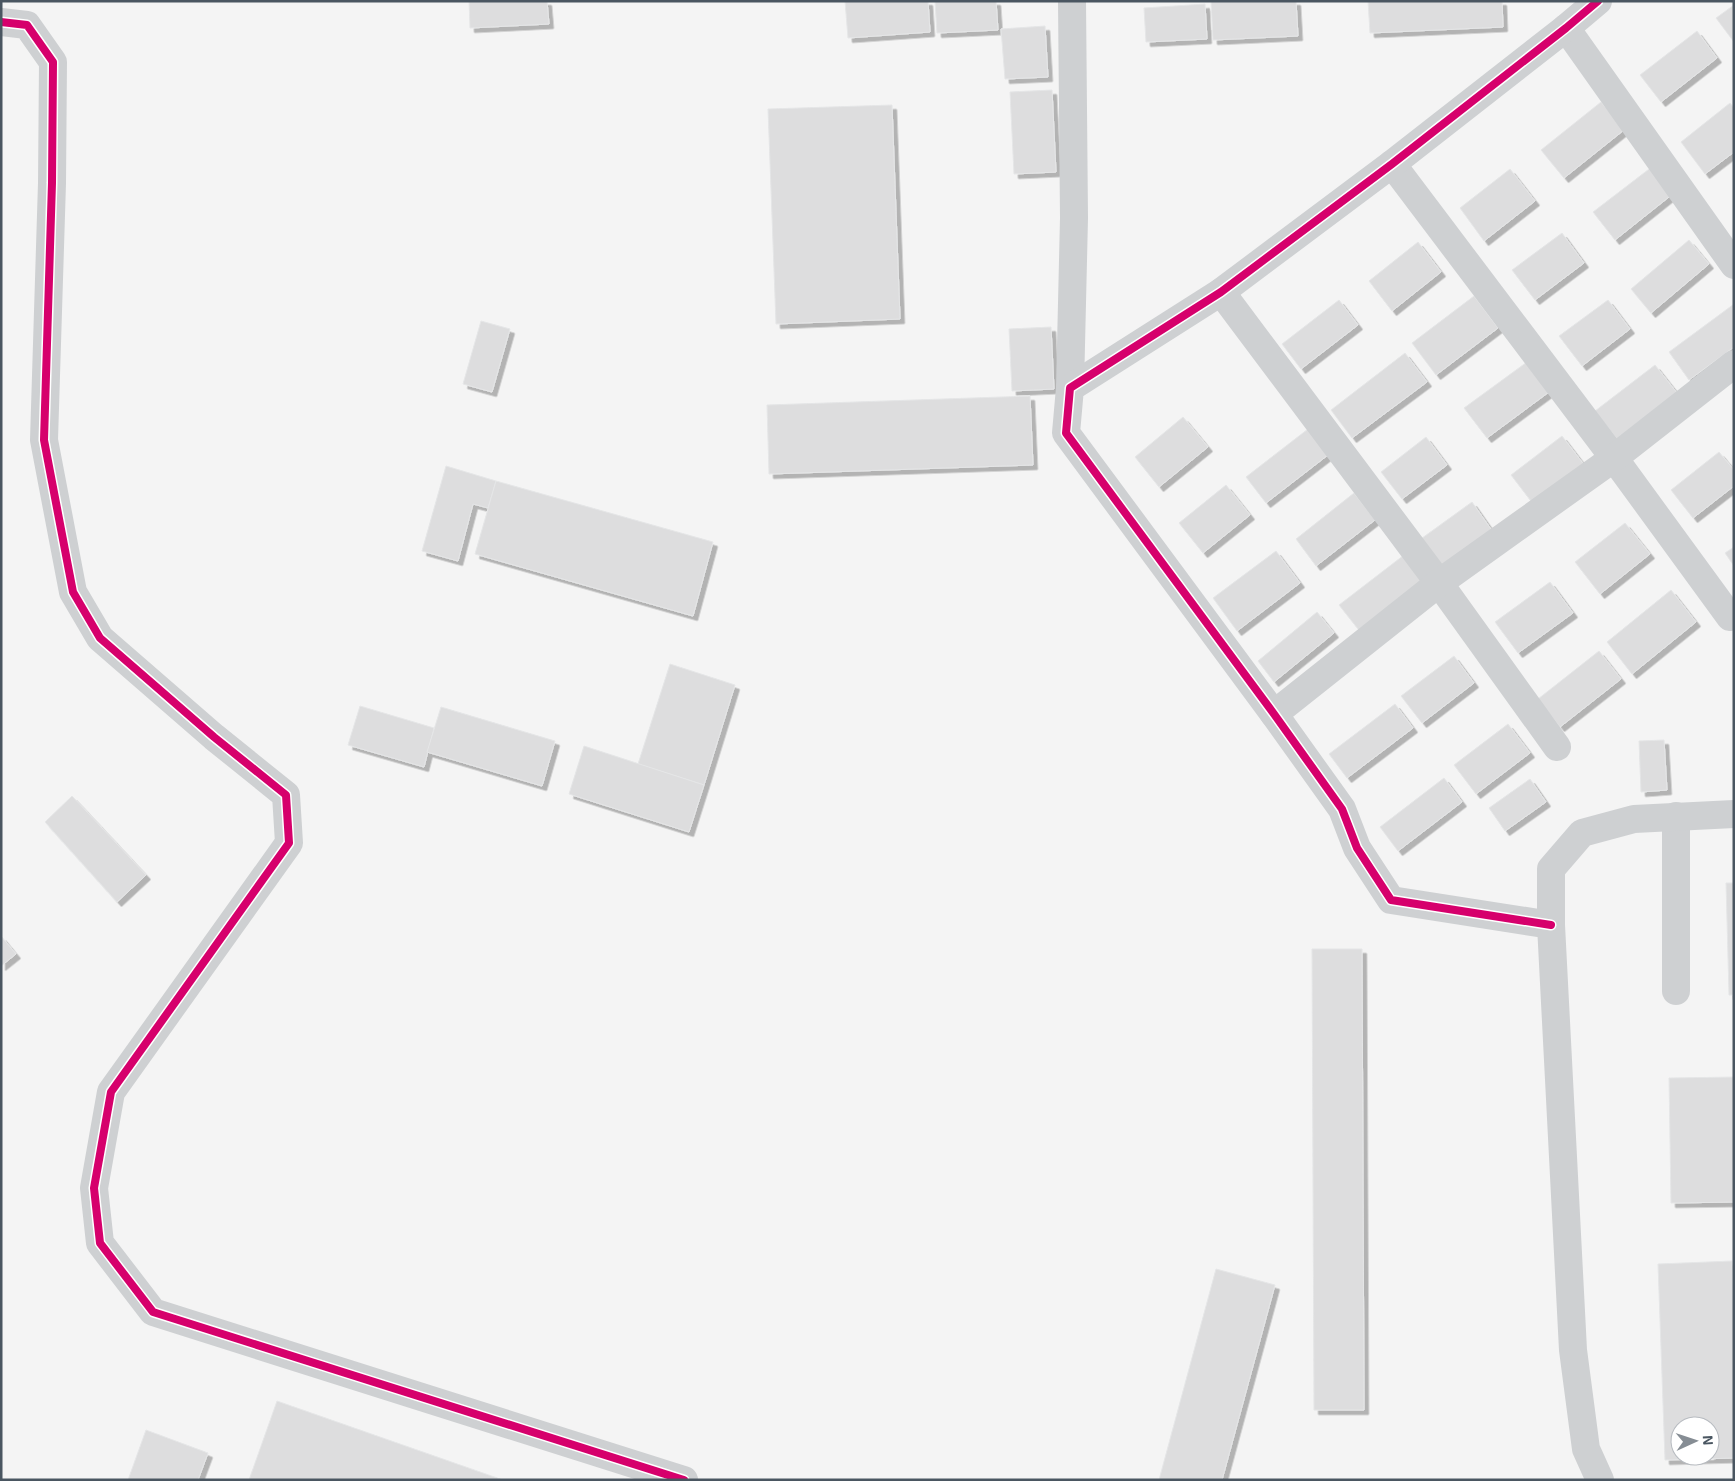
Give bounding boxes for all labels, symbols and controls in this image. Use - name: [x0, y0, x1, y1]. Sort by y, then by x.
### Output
- north arrow: [1670, 1416, 1720, 1466]
- text: N: [1700, 1435, 1717, 1446]

